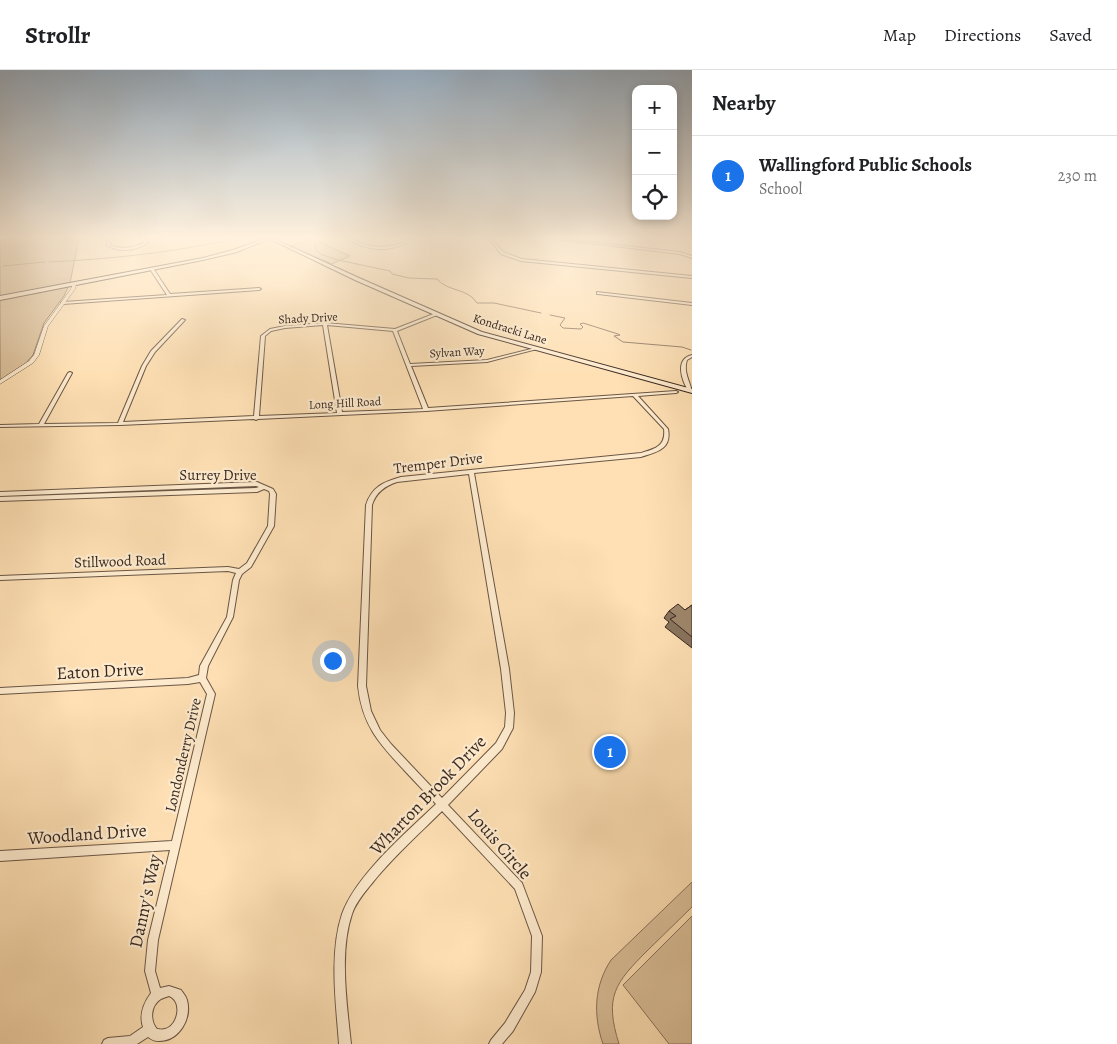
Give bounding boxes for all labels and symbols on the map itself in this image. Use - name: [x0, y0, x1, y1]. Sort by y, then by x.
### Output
- street label: Shady Drive: [278, 308, 338, 328]
- street label: Kondracki Lane: [471, 310, 549, 348]
- street label: Sylvan Way: [429, 343, 486, 361]
- street label: Long Hill Road: [308, 393, 382, 413]
- street label: Tremper Drive: [392, 448, 484, 478]
- street label: Surrey Drive: [179, 465, 257, 485]
- street label: Stillwood Road: [74, 549, 167, 573]
- your location: [320, 648, 346, 674]
- street label: Eaton Drive: [56, 657, 144, 685]
- street label: Londonderry Drive: [160, 696, 206, 814]
- street label: Wharton Brook Drive: [364, 730, 491, 861]
- pin: 1: [594, 733, 626, 771]
- street label: Louis Circle: [463, 803, 537, 885]
- street label: Woodland Drive: [26, 818, 147, 850]
- street label: Danny's Way: [123, 851, 167, 950]

